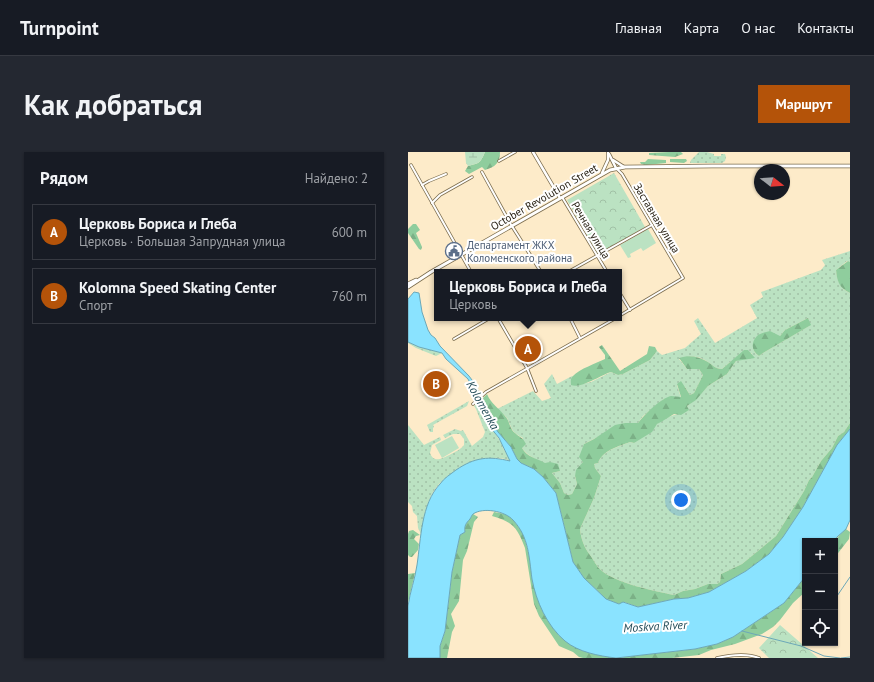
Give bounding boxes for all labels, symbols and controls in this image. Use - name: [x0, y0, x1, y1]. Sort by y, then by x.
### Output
- text: Turnpoint: [20, 16, 99, 40]
- text: Главная: [615, 19, 662, 37]
- text: Карта: [684, 19, 719, 37]
- text: О нас: [741, 19, 775, 37]
- text: Контакты: [797, 19, 854, 37]
- button: Маршрут: [758, 85, 850, 123]
- text: Как добраться: [24, 86, 202, 123]
- street label: October Revolution Street: [488, 160, 600, 233]
- north arrow: [754, 164, 790, 200]
- text: Рядом: [40, 167, 88, 189]
- text: Найдено: 2: [305, 170, 368, 187]
- street label: Заставная улица: [631, 181, 683, 255]
- street label: Речная улица: [568, 199, 614, 261]
- text: Церковь Бориса и Глеба: [79, 214, 237, 233]
- text: A: [50, 224, 58, 241]
- text: 600 m: [332, 224, 367, 241]
- text: Церковь · Большая Запрудная улица: [79, 233, 285, 250]
- place label: Департамент ЖКХ Коломенского района: [467, 238, 572, 265]
- public building icon: Департамент ЖКХ Коломенского района: [444, 241, 464, 261]
- popup: [434, 269, 622, 321]
- text: Церковь Бориса и Глеба: [449, 277, 607, 296]
- text: Kolomna Speed Skating Center: [79, 278, 276, 297]
- text: B: [50, 288, 58, 305]
- text: 760 m: [332, 288, 367, 305]
- text: Церковь: [449, 296, 497, 313]
- text: Спорт: [79, 297, 112, 314]
- pin: A: [515, 334, 541, 364]
- pin: B: [423, 369, 449, 399]
- water label: Kolomenka: [463, 378, 503, 432]
- your location: [671, 490, 691, 510]
- map controls: [802, 538, 838, 646]
- button: +: [802, 538, 838, 574]
- button: −: [802, 574, 838, 610]
- button: locate: [802, 610, 838, 646]
- water label: Moskva River: [623, 617, 688, 635]

